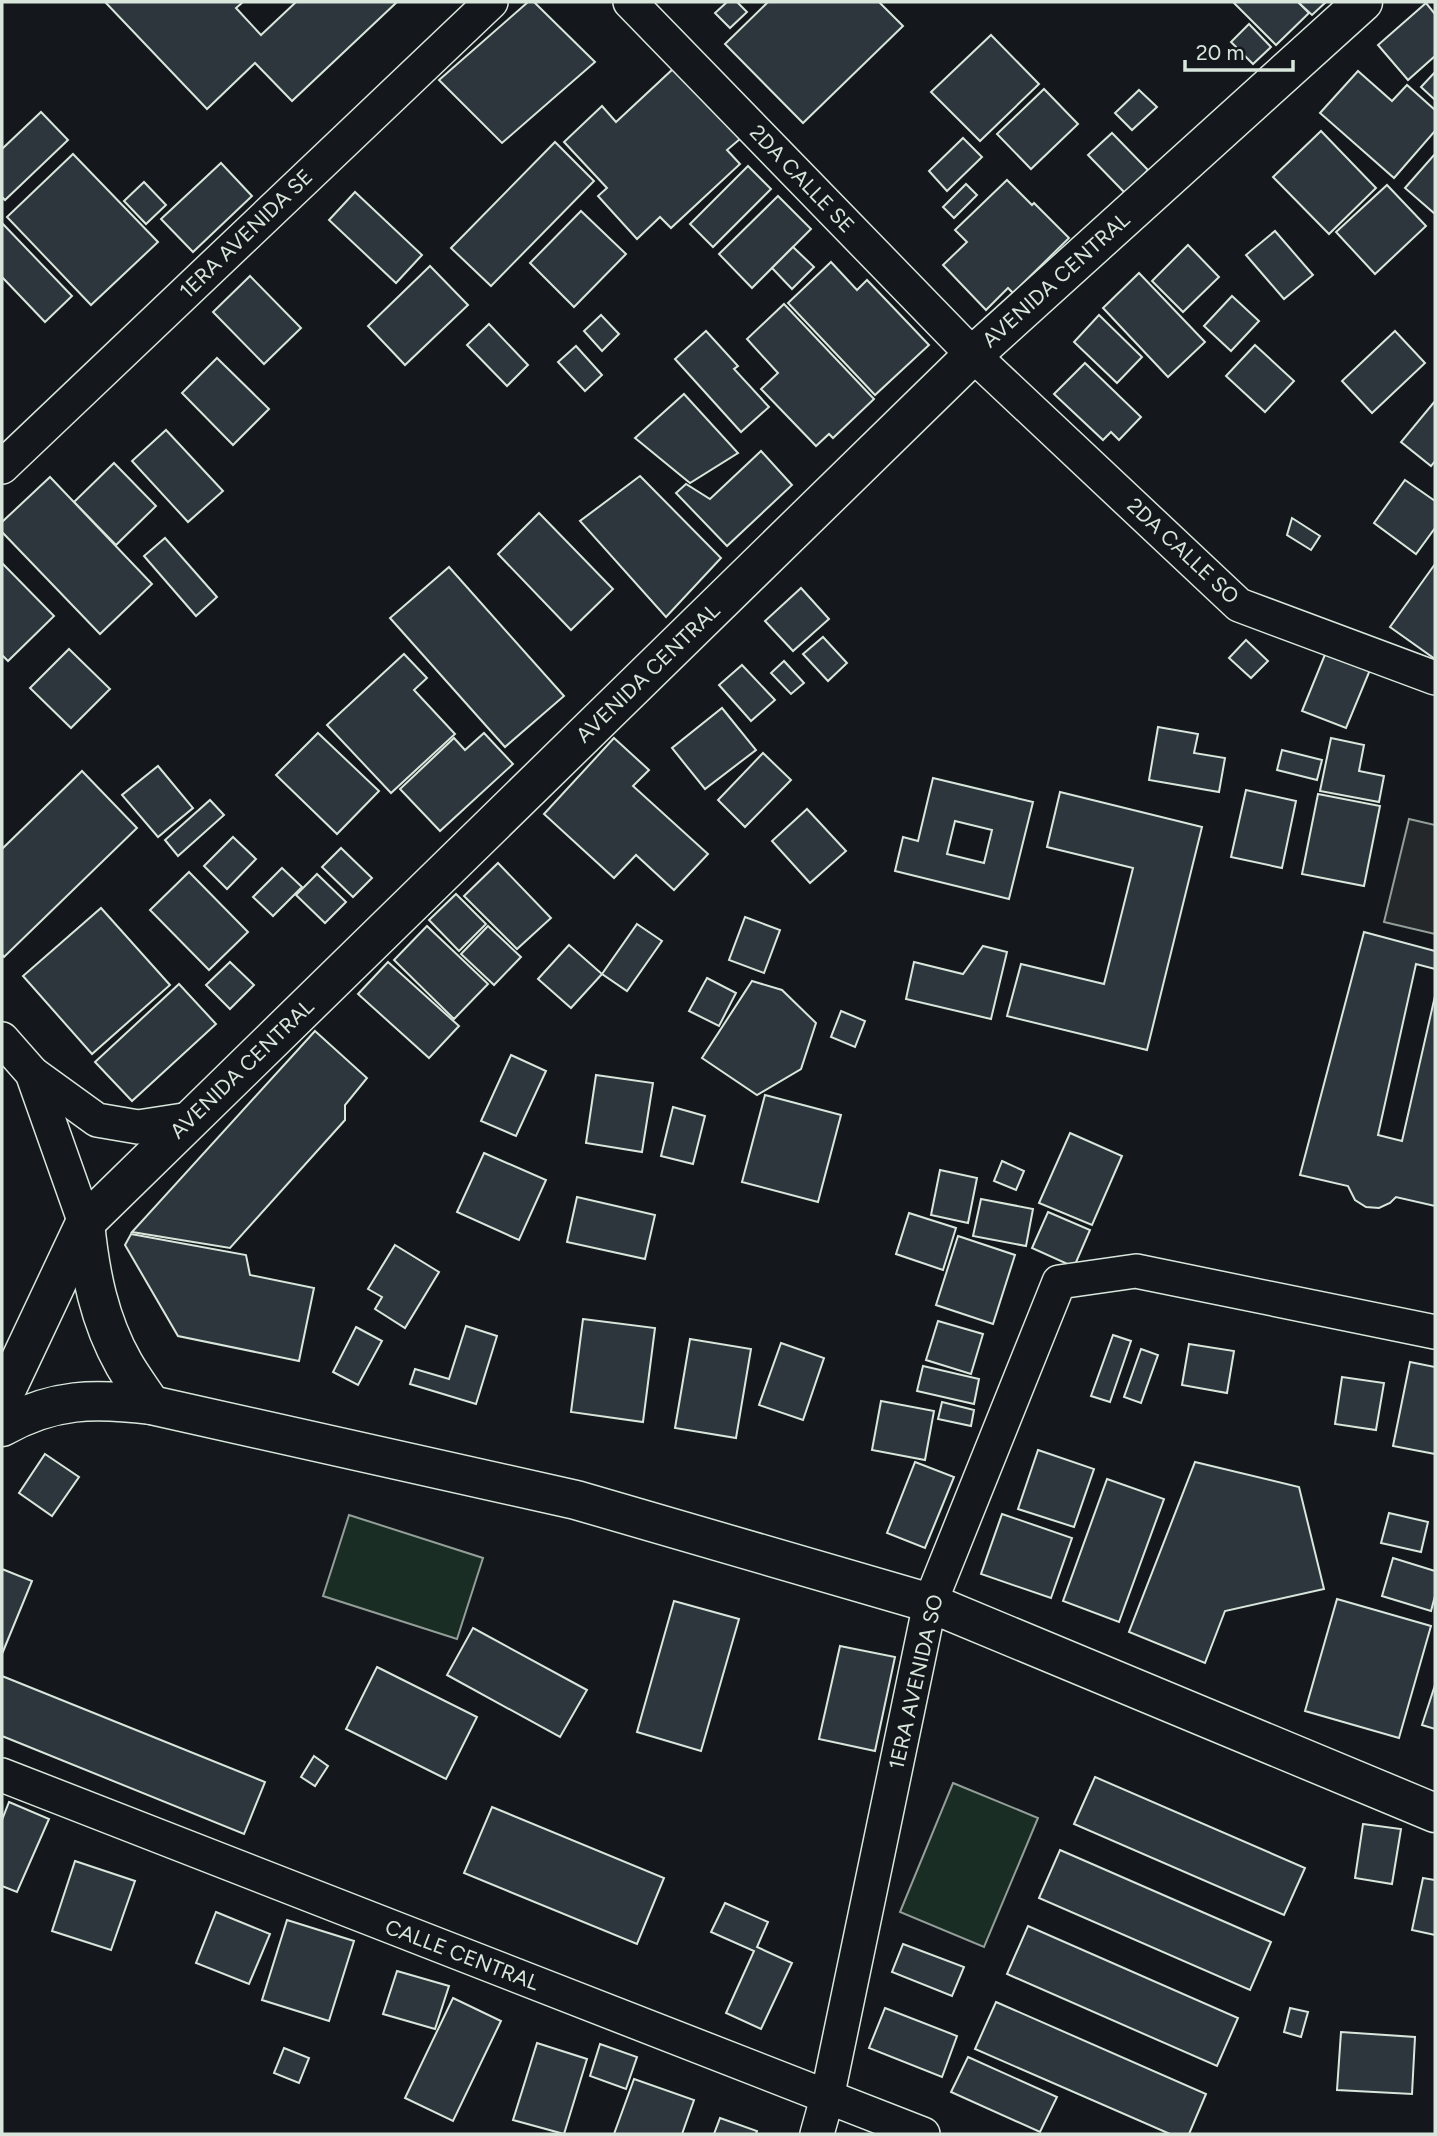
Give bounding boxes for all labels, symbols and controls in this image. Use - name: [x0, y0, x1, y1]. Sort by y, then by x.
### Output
- scale bar: [1185, 28, 1294, 72]
- text: 20 m: [1196, 40, 1244, 65]
- street label: 2DA CALLE SE: [745, 120, 860, 238]
- street label: 1ERA AVENIDA SE: [174, 164, 317, 303]
- street label: AVENIDA CENTRAL: [977, 207, 1135, 352]
- street label: 2DA CALLE SO: [1122, 493, 1244, 609]
- street label: AVENIDA CENTRAL: [571, 598, 725, 748]
- street label: AVENIDA CENTRAL: [165, 994, 319, 1144]
- street label: 1ERA AVENIDA SO: [883, 1592, 948, 1772]
- street label: CALLE CENTRAL: [382, 1914, 543, 1995]

